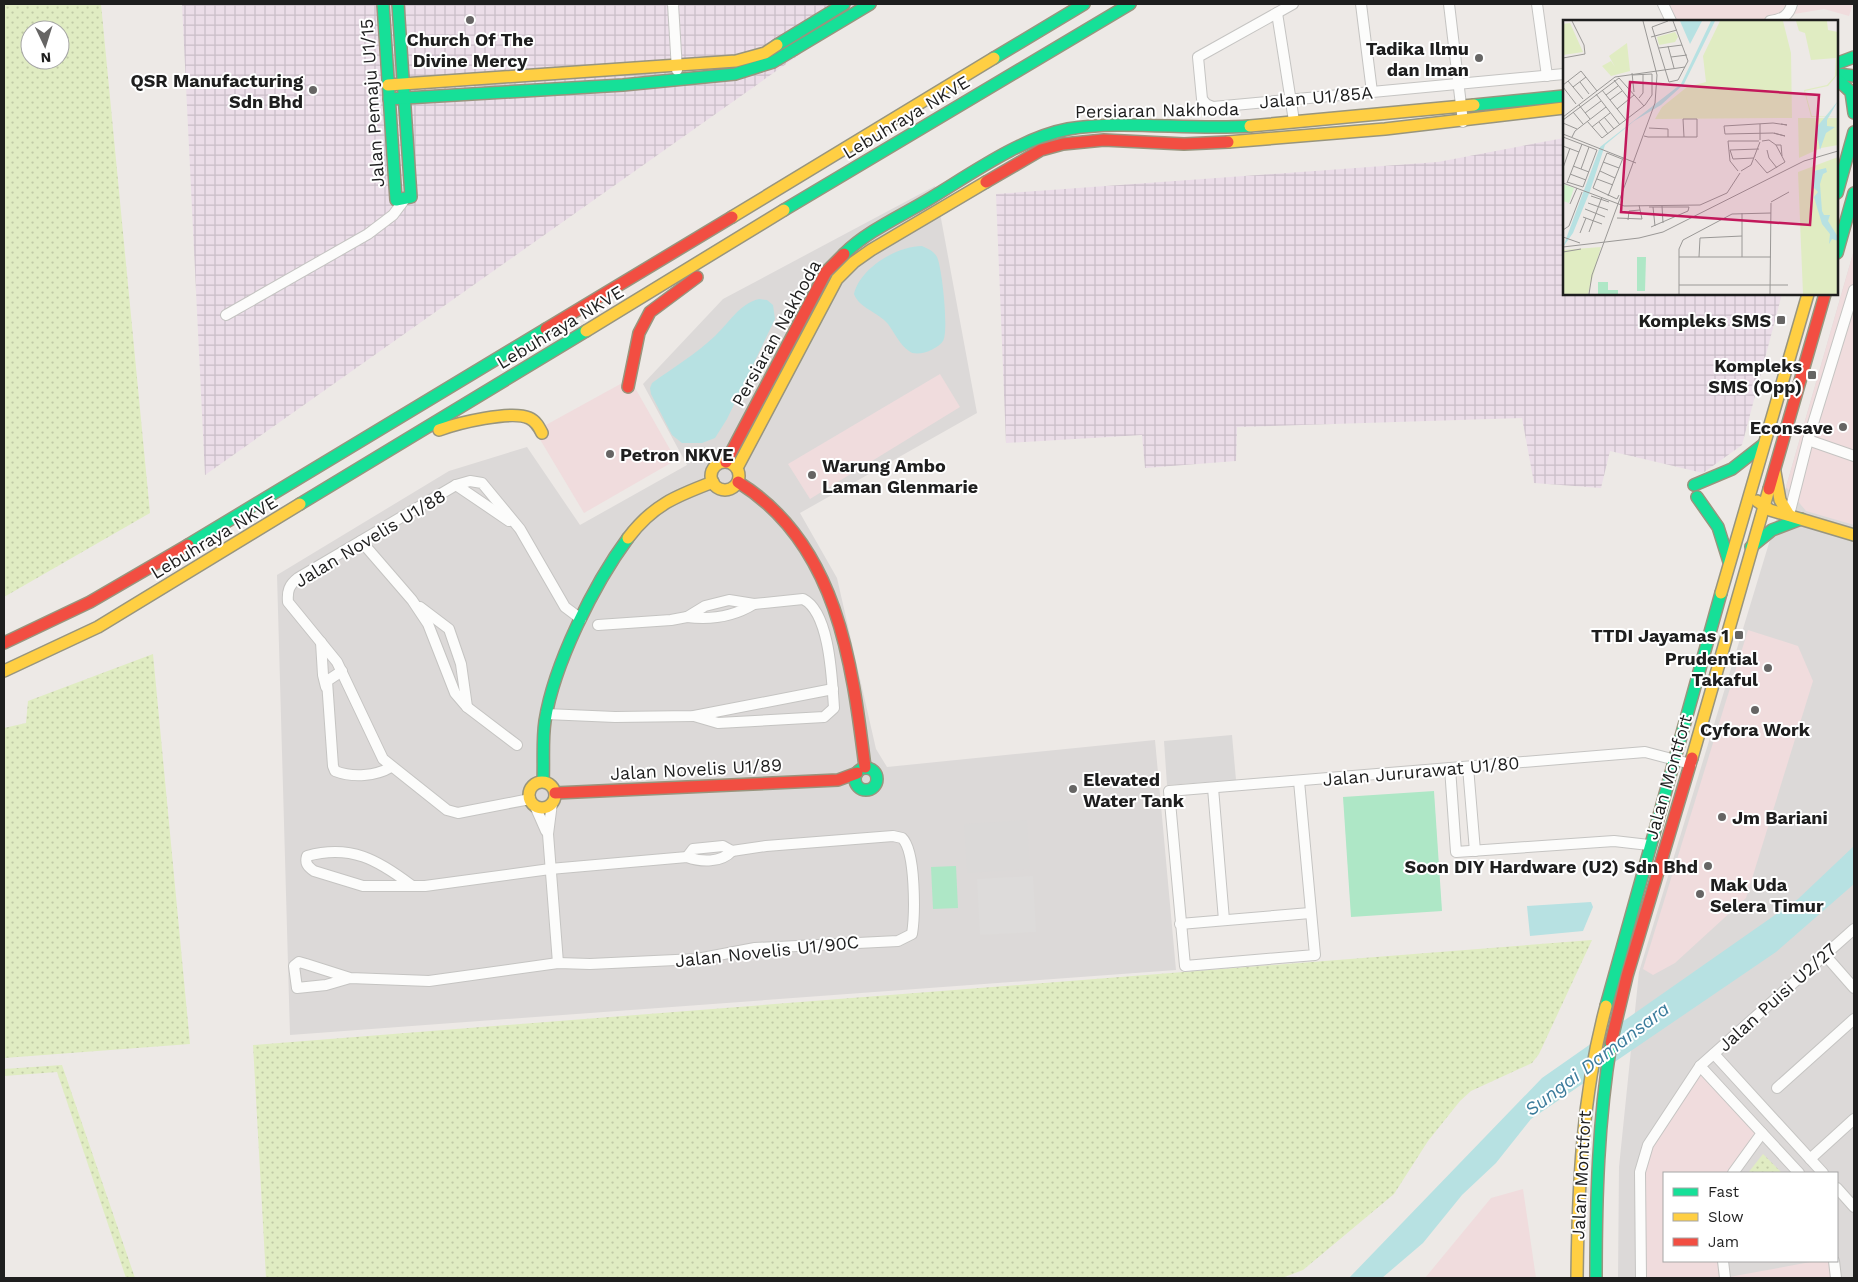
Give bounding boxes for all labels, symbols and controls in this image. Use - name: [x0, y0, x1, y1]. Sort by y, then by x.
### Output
- marker: Church Of The Divine Mercy: [464, 14, 476, 26]
- street label: Jalan Pemaju U1/15: [356, 18, 388, 188]
- north arrow: [20, 20, 70, 70]
- inset map: [1563, 20, 1838, 295]
- place label: Church Of The Divine Mercy: [406, 29, 534, 71]
- place label: Tadika Ilmu dan Iman: [1366, 38, 1469, 80]
- text: N: [40, 50, 52, 66]
- marker: Tadika Ilmu dan Iman: [1473, 52, 1485, 64]
- place label: QSR Manufacturing Sdn Bhd: [131, 70, 304, 112]
- street label: Lebuhraya NKVE: [839, 71, 973, 163]
- street label: Jalan U1/85A: [1258, 82, 1374, 112]
- marker: QSR Manufacturing Sdn Bhd: [307, 84, 319, 96]
- street label: Persiaran Nakhoda: [1075, 98, 1239, 122]
- street label: Persiaran Nakhoda: [727, 256, 825, 410]
- street label: Lebuhraya NKVE: [493, 281, 627, 373]
- place label: Kompleks SMS: [1638, 310, 1771, 331]
- marker: Kompleks SMS: [1775, 314, 1787, 326]
- place label: Kompleks SMS (Opp): [1708, 355, 1802, 397]
- marker: Kompleks SMS (Opp): [1806, 369, 1818, 381]
- place label: Econsave: [1750, 417, 1833, 438]
- marker: Econsave: [1837, 421, 1849, 433]
- place label: Petron NKVE: [620, 444, 734, 465]
- marker: Petron NKVE: [604, 448, 616, 460]
- place label: Warung Ambo Laman Glenmarie: [822, 455, 978, 497]
- marker: Warung Ambo Laman Glenmarie: [806, 469, 818, 481]
- street label: Jalan Novelis U1/88: [291, 485, 449, 591]
- street label: Lebuhraya NKVE: [147, 491, 281, 583]
- place label: TTDI Jayamas 1: [1591, 625, 1729, 646]
- marker: TTDI Jayamas 1: [1733, 629, 1745, 641]
- place label: Prudential Takaful: [1665, 648, 1758, 690]
- marker: Prudential Takaful: [1762, 662, 1774, 674]
- marker: Cyfora Work: [1749, 704, 1761, 716]
- street label: Jalan Montfort: [1640, 712, 1696, 842]
- place label: Cyfora Work: [1700, 719, 1811, 740]
- street label: Jalan Jururawat U1/80: [1322, 752, 1520, 790]
- street label: Jalan Novelis U1/89: [609, 754, 783, 784]
- place label: Elevated Water Tank: [1083, 769, 1185, 811]
- marker: Elevated Water Tank: [1067, 783, 1079, 795]
- place label: Jm Bariani: [1732, 807, 1828, 828]
- marker: Jm Bariani: [1716, 811, 1728, 823]
- place label: Soon DIY Hardware (U2) Sdn Bhd: [1405, 856, 1698, 877]
- marker: Soon DIY Hardware (U2) Sdn Bhd: [1702, 860, 1714, 872]
- place label: Mak Uda Selera Timur: [1710, 874, 1824, 916]
- marker: Mak Uda Selera Timur: [1694, 888, 1706, 900]
- street label: Jalan Novelis U1/90C: [674, 931, 860, 971]
- street label: Jalan Puisi U2/27: [1714, 938, 1840, 1056]
- water label: Sungai Damansara: [1520, 997, 1674, 1121]
- street label: Jalan Montfort: [1567, 1109, 1595, 1240]
- legend: [1663, 1172, 1838, 1262]
- text: Fast: [1708, 1183, 1740, 1201]
- text: Slow: [1708, 1208, 1744, 1226]
- text: Jam: [1708, 1233, 1739, 1251]

